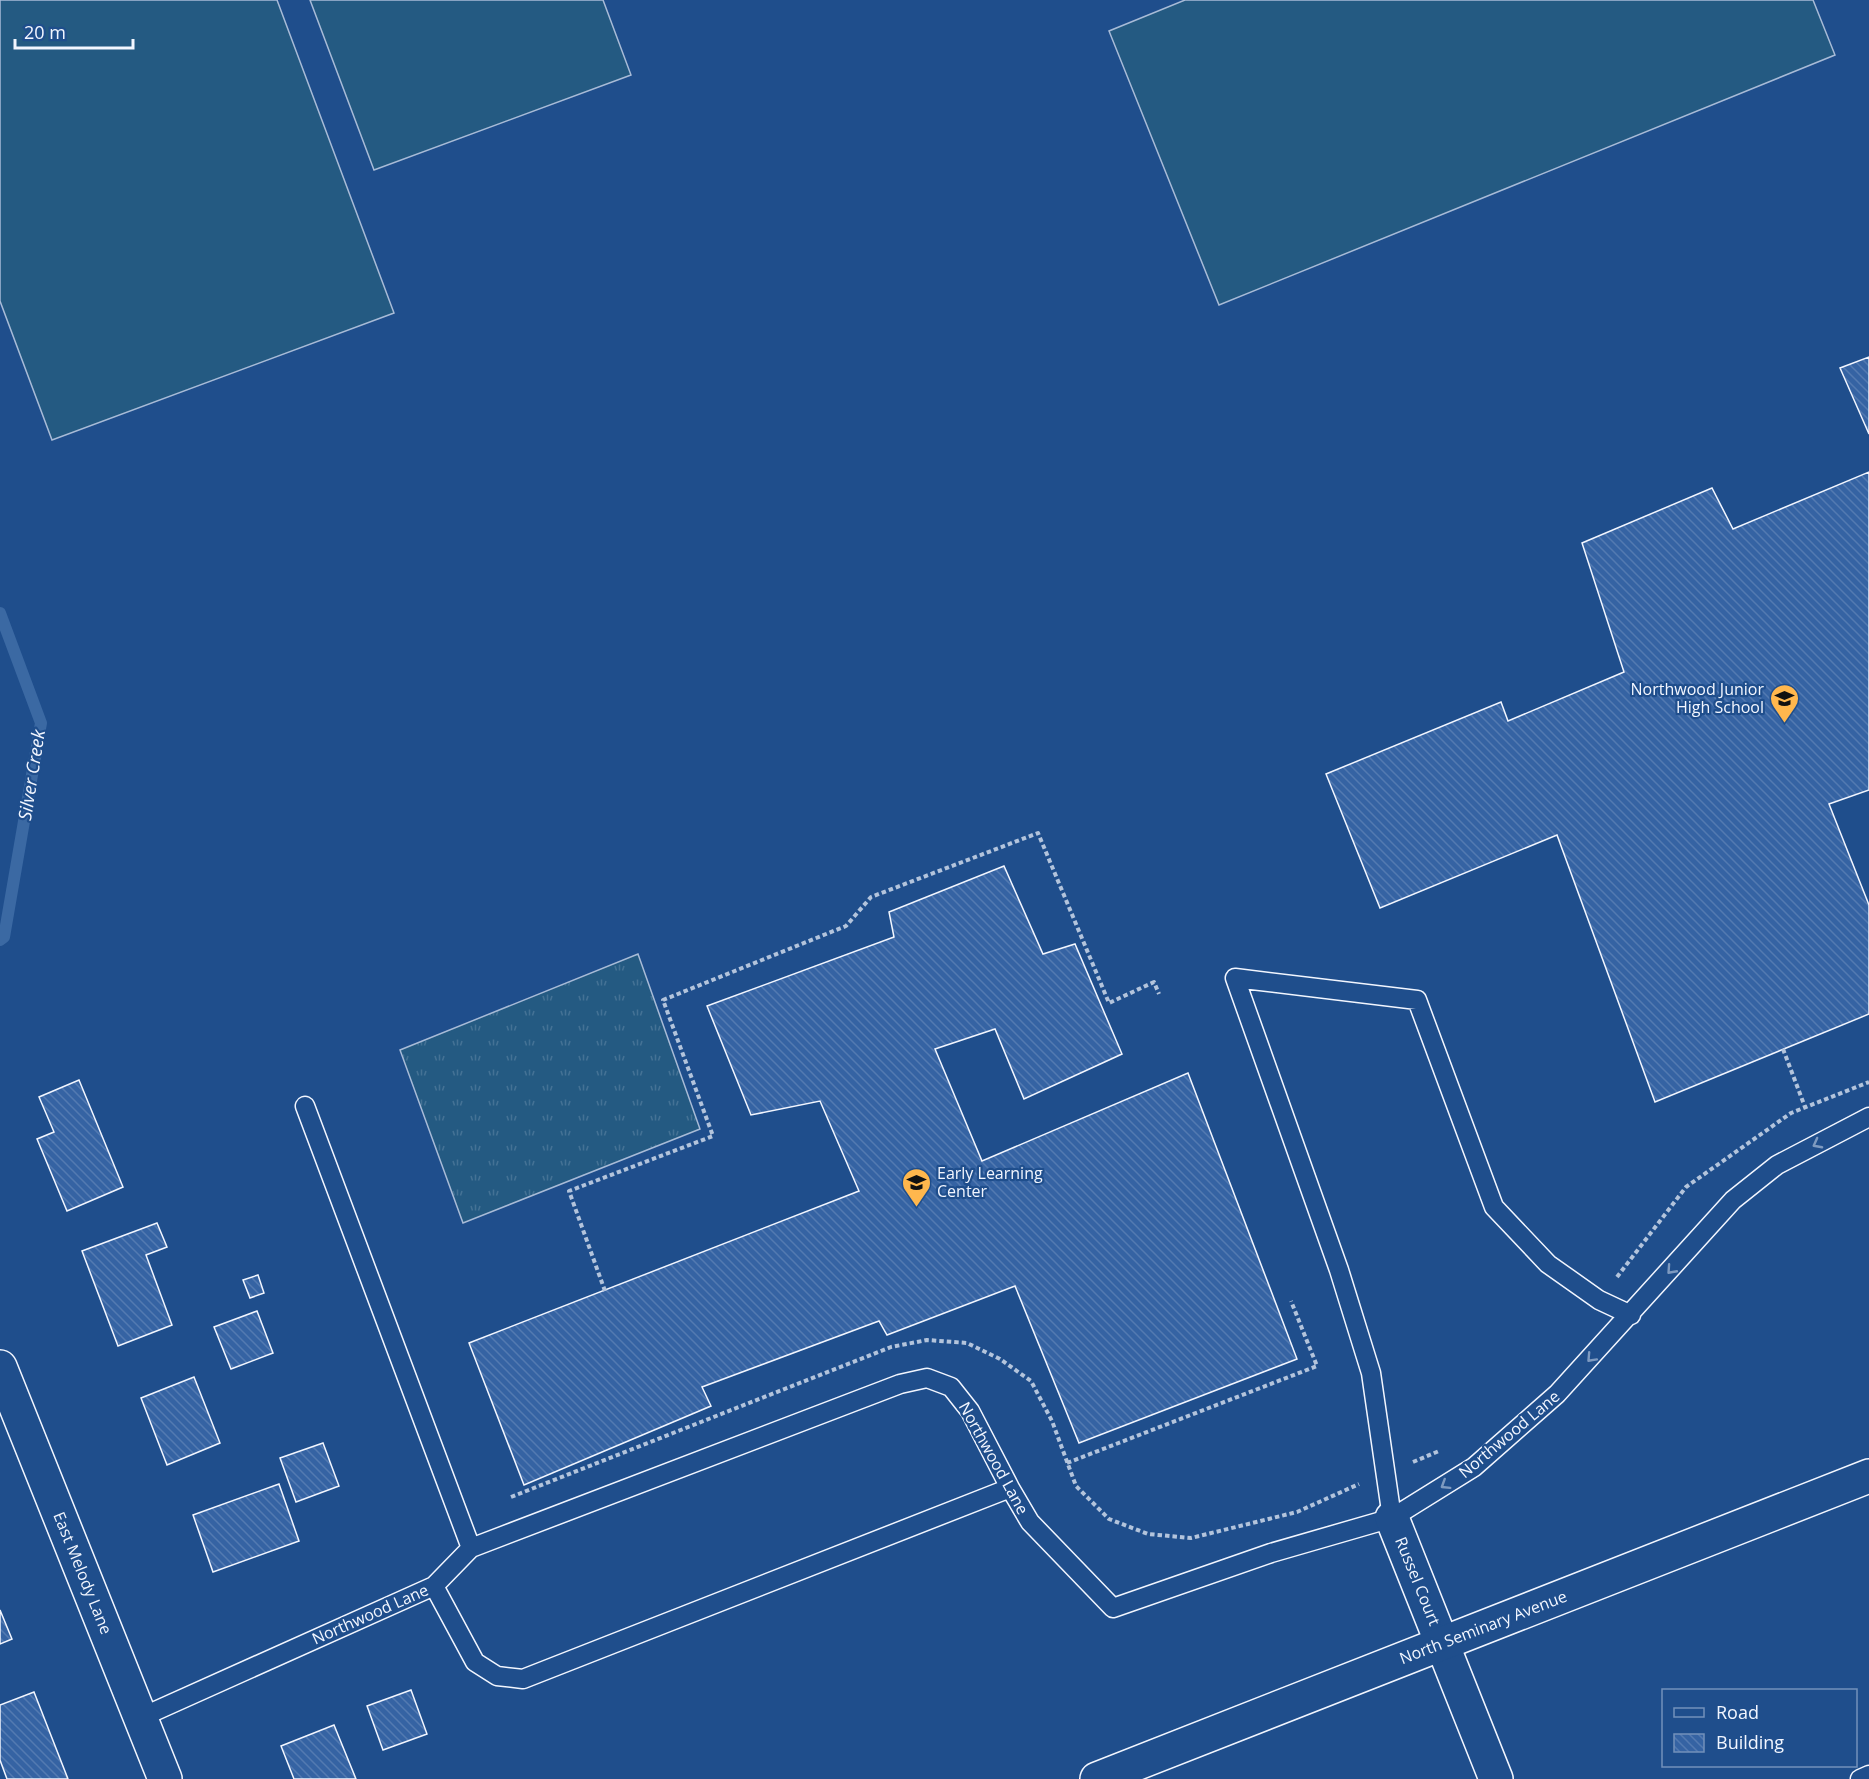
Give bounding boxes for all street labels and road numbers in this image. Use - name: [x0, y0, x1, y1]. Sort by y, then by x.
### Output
- street label: Northwood Lane: [1454, 1385, 1564, 1483]
- street label: Northwood Lane: [954, 1398, 1034, 1518]
- street label: East Melody Lane: [48, 1508, 118, 1638]
- street label: Russel Court: [1390, 1533, 1446, 1629]
- street label: Northwood Lane: [308, 1578, 432, 1650]
- street label: North Seminary Avenue: [1396, 1585, 1570, 1669]

